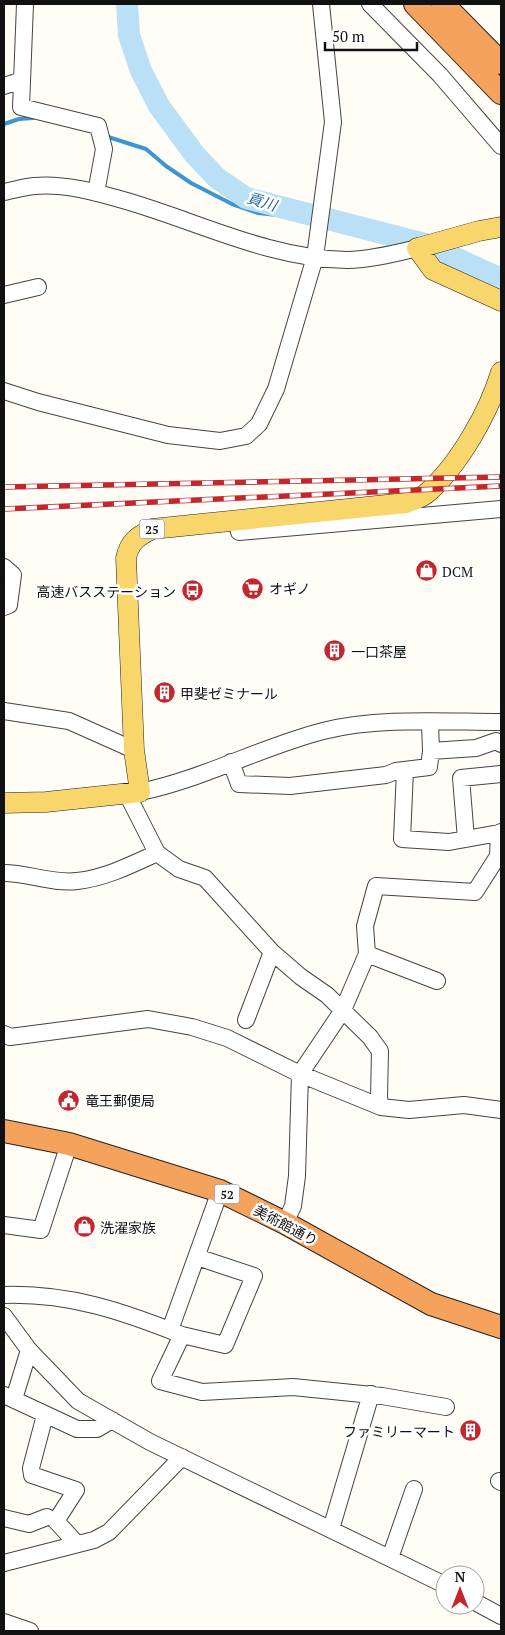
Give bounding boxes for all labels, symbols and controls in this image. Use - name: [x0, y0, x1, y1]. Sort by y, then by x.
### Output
- scale bar: [325, 20, 418, 52]
- text: 50 m: [332, 26, 365, 46]
- water label: 貢川: [245, 187, 281, 216]
- road number: 25: [140, 520, 164, 538]
- shop icon: DCM: [414, 559, 438, 583]
- place label: DCM: [442, 562, 473, 581]
- supermarket icon: オギノ: [241, 576, 265, 600]
- bus stop icon: 高速バスステーション: [180, 579, 204, 603]
- place label: オギノ: [269, 579, 310, 598]
- place label: 高速バスステーション: [36, 582, 176, 601]
- building icon: 一口茶屋: [323, 639, 347, 663]
- place label: 一口茶屋: [351, 642, 407, 661]
- building icon: 甲斐ゼミナール: [152, 681, 176, 705]
- place label: 甲斐ゼミナール: [180, 684, 278, 703]
- public building icon: 竜王郵便局: [57, 1088, 81, 1112]
- place label: 竜王郵便局: [85, 1091, 155, 1110]
- road number: 52: [214, 1184, 240, 1204]
- street label: 美術館通り: [251, 1200, 321, 1250]
- shop icon: 洗濯家族: [72, 1215, 96, 1239]
- place label: 洗濯家族: [100, 1218, 156, 1237]
- building icon: ファミリーマート: [459, 1419, 483, 1443]
- place label: ファミリーマート: [343, 1422, 455, 1441]
- north arrow: [435, 1565, 485, 1615]
- text: N: [455, 1567, 466, 1586]

